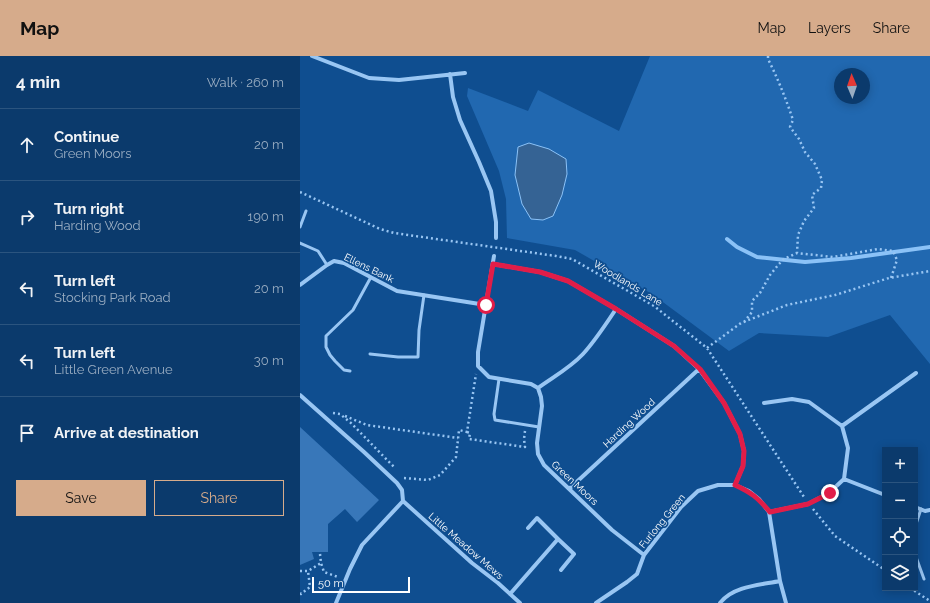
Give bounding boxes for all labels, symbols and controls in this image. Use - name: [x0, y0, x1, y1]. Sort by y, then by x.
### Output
- text: Map: [20, 17, 59, 39]
- text: Map: [758, 20, 786, 36]
- text: Layers: [808, 20, 851, 36]
- text: Share: [873, 20, 910, 36]
- north arrow: [834, 68, 870, 104]
- text: 4 min: [16, 72, 60, 92]
- text: Walk · 260 m: [207, 75, 284, 90]
- text: Continue: [54, 128, 119, 146]
- icon: ahead: [16, 134, 38, 156]
- text: 20 m: [254, 137, 284, 152]
- text: Green Moors: [54, 146, 131, 161]
- text: Turn right: [54, 200, 124, 218]
- icon: right: [16, 206, 38, 228]
- text: 190 m: [248, 209, 284, 224]
- text: Harding Wood: [54, 218, 141, 233]
- street label: Ellens Bank: [342, 251, 396, 285]
- street label: Woodlands Lane: [592, 258, 665, 308]
- text: Turn left: [54, 272, 115, 290]
- icon: left: [16, 278, 38, 300]
- text: 20 m: [254, 281, 284, 296]
- text: Stocking Park Road: [54, 290, 171, 305]
- route start: [477, 296, 495, 314]
- text: Turn left: [54, 344, 115, 362]
- icon: left: [16, 350, 38, 372]
- text: 30 m: [254, 353, 284, 368]
- text: Little Green Avenue: [54, 362, 173, 377]
- street label: Harding Wood: [601, 396, 657, 450]
- icon: arrive: [16, 422, 38, 444]
- text: Arrive at destination: [54, 424, 199, 442]
- map controls: [882, 447, 918, 591]
- button: +: [882, 447, 918, 483]
- street label: Green Moors: [549, 459, 601, 507]
- button: Save: [16, 480, 146, 516]
- button: Share: [154, 480, 284, 516]
- button: −: [882, 483, 918, 519]
- route end: [821, 484, 839, 502]
- street label: Furlong Green: [637, 492, 687, 550]
- street label: Little Meadow Mews: [426, 511, 506, 582]
- button: locate: [882, 519, 918, 555]
- button: layers: [882, 555, 918, 591]
- scale bar: [312, 575, 410, 594]
- text: 50 m: [318, 577, 344, 590]

